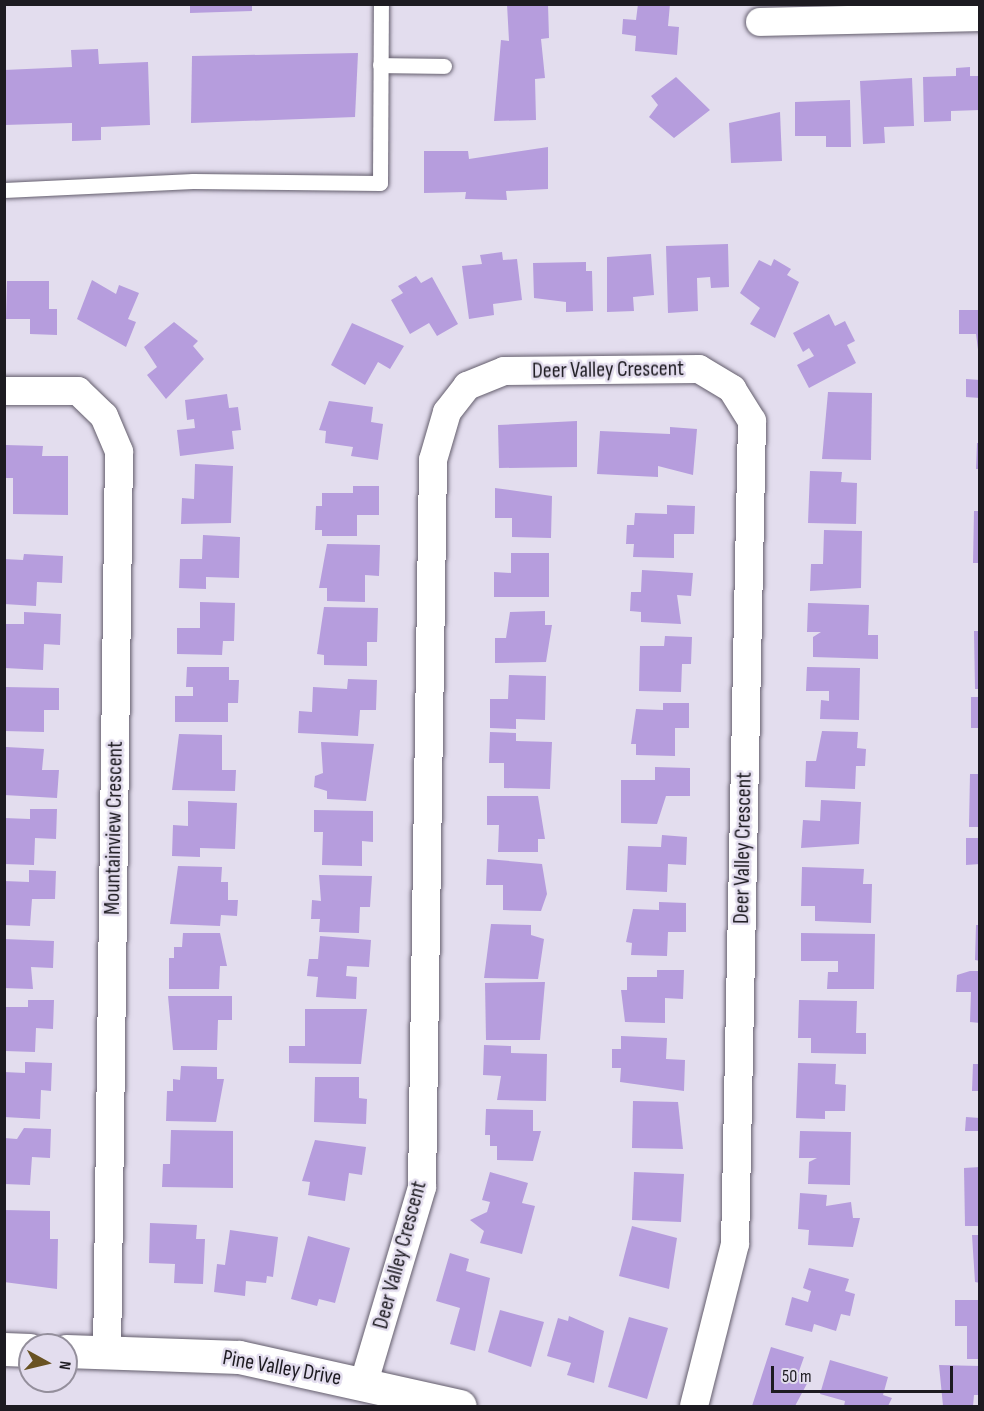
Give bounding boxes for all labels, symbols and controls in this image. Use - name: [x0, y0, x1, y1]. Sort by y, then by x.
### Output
- street label: Deer Valley Crescent: [532, 355, 684, 385]
- street label: Mountainview Crescent: [99, 741, 129, 915]
- street label: Deer Valley Crescent: [728, 772, 758, 924]
- street label: Deer Valley Crescent: [368, 1178, 432, 1332]
- north arrow: [18, 1333, 78, 1393]
- street label: Pine Valley Drive: [221, 1345, 343, 1391]
- scale bar: [774, 1354, 956, 1392]
- text: N: [54, 1360, 74, 1371]
- text: 50 m: [782, 1366, 812, 1387]

